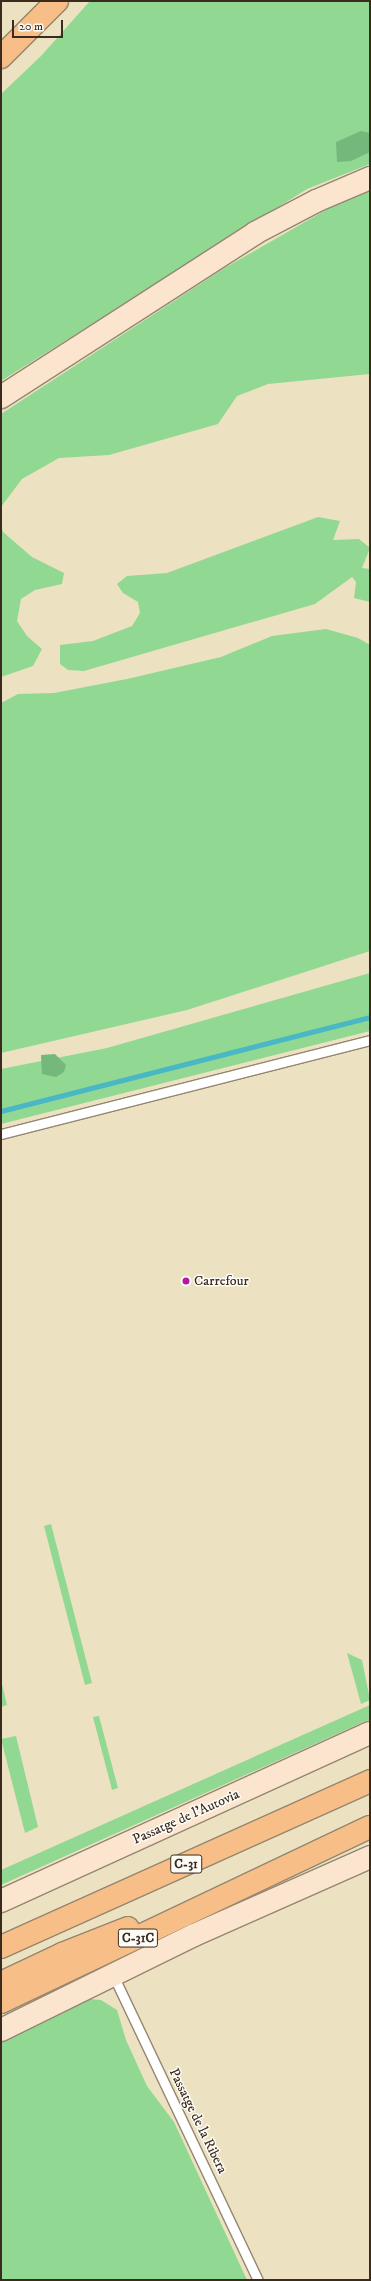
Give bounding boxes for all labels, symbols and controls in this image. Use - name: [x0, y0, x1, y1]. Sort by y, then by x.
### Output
- scale bar: [14, 12, 65, 38]
- text: 20 m: [19, 19, 43, 34]
- place label: Carrefour: [194, 1273, 249, 1289]
- marker: Carrefour: [181, 1276, 191, 1286]
- street label: Passatge de l'Autovia: [130, 1786, 242, 1848]
- road number: C-31: [170, 1853, 202, 1875]
- road number: C-31C: [117, 1927, 159, 1949]
- street label: Passatge de la Ribera: [165, 2066, 231, 2176]

